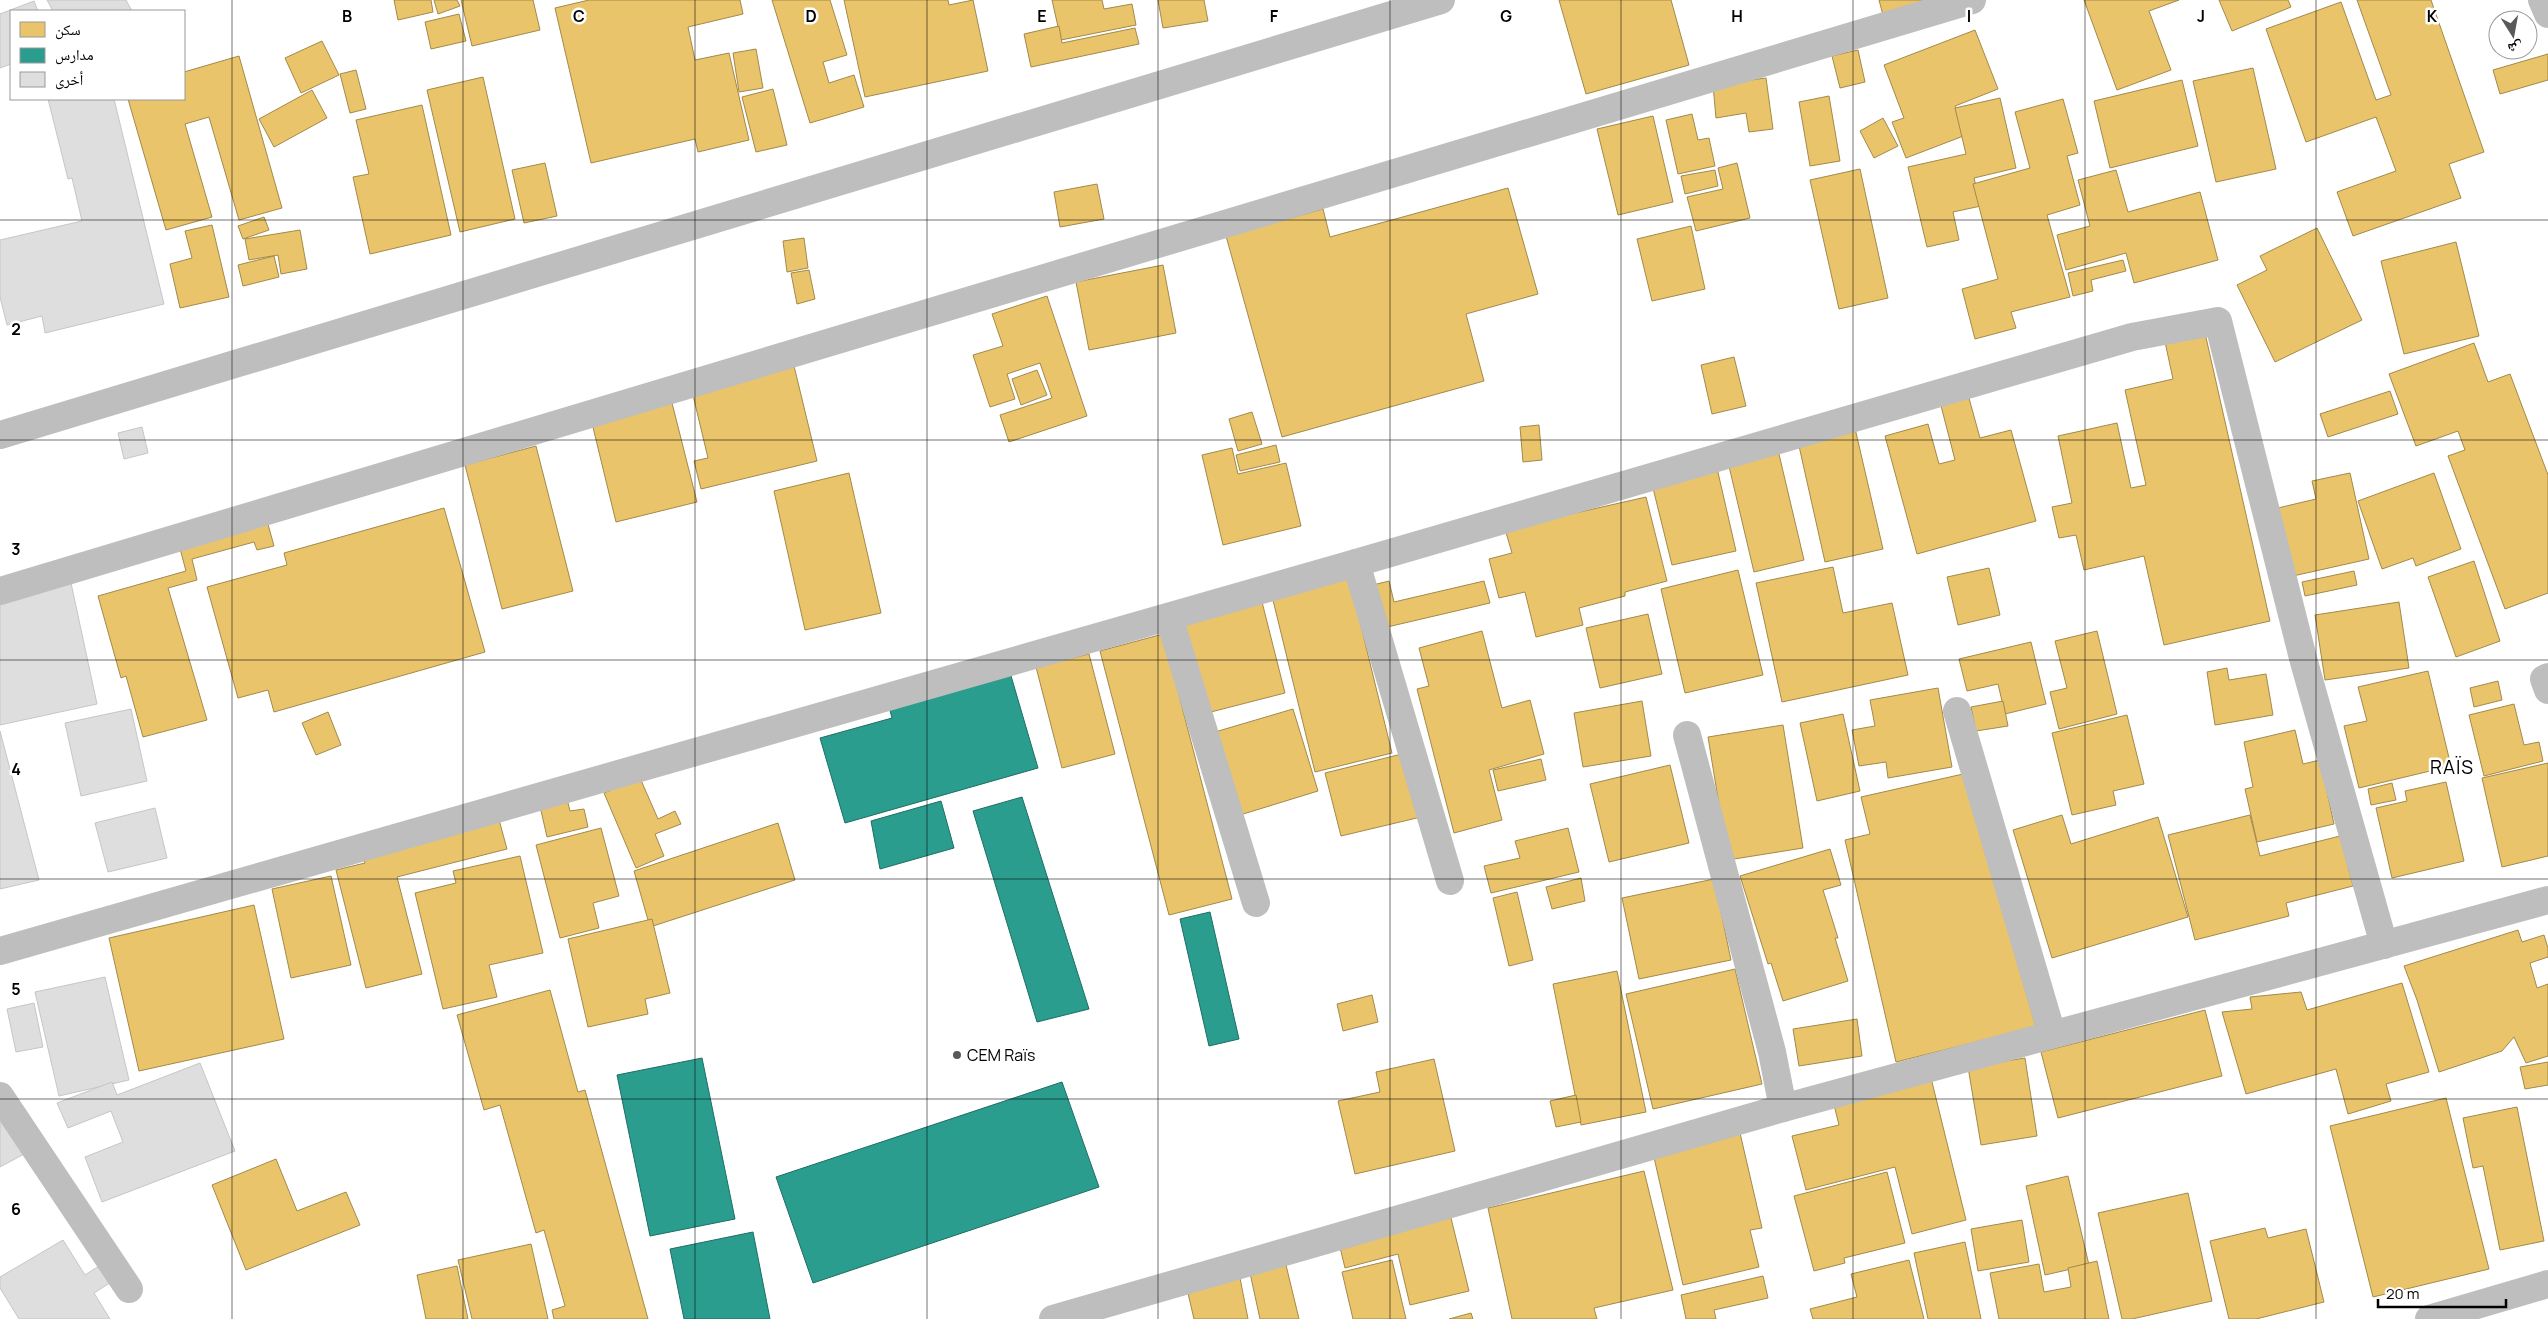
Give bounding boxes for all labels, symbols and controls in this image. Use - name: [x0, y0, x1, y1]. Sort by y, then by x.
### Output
- text: B: [342, 5, 352, 27]
- text: C: [573, 5, 585, 27]
- text: D: [805, 5, 817, 27]
- text: E: [1037, 5, 1047, 27]
- text: F: [1270, 5, 1279, 27]
- text: G: [1500, 5, 1512, 27]
- text: H: [1731, 5, 1743, 27]
- text: I: [1967, 5, 1971, 27]
- text: J: [2197, 5, 2205, 27]
- text: K: [2427, 5, 2438, 27]
- legend: [10, 10, 185, 100]
- north arrow: [2488, 10, 2538, 60]
- text: سكن: [55, 19, 81, 40]
- text: ش: [2506, 38, 2525, 59]
- text: مدارس: [55, 44, 94, 65]
- text: أخرى: [55, 69, 84, 90]
- text: 2: [11, 318, 21, 340]
- text: 3: [11, 538, 21, 560]
- district label: RAÏS: [2430, 754, 2474, 780]
- text: 4: [11, 758, 21, 780]
- text: 5: [11, 978, 21, 1000]
- place label: CEM Raïs: [967, 1044, 1035, 1066]
- marker: CEM Raïs: [951, 1049, 963, 1061]
- text: 6: [11, 1198, 21, 1220]
- scale bar: [2378, 1276, 2506, 1308]
- text: 20 m: [2386, 1283, 2419, 1304]

